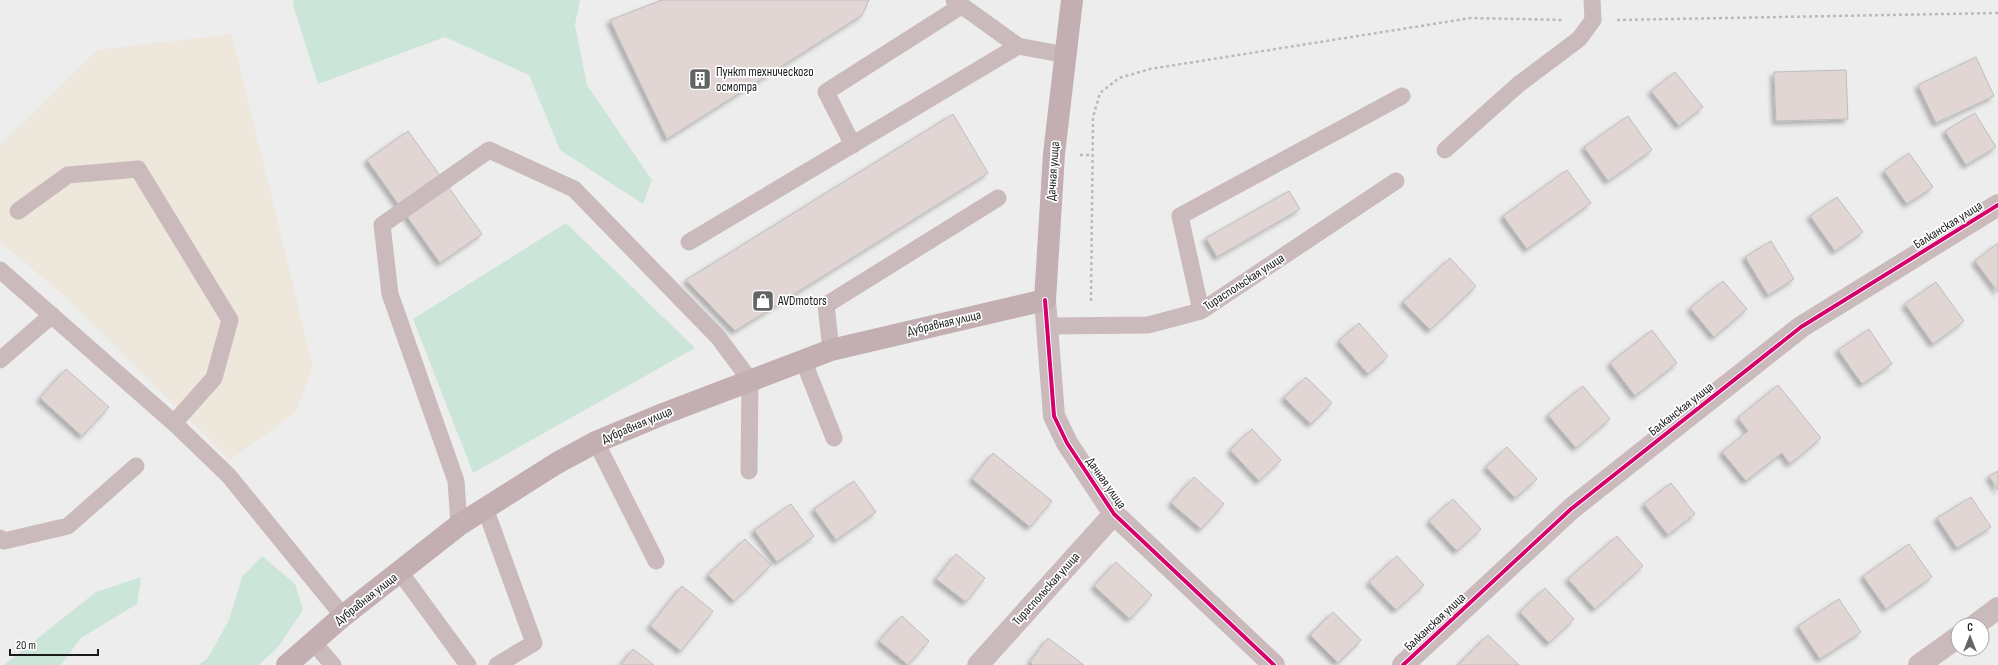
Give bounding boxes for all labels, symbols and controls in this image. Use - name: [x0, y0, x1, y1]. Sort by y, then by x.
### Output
- place label: Пункт технического осмотра: [716, 64, 814, 95]
- building icon: Пункт технического осмотра: [687, 66, 713, 92]
- street label: Дачная улица: [1043, 141, 1063, 201]
- street label: Балканская улица: [1911, 198, 1985, 252]
- street label: Тираспольская улица: [1201, 250, 1287, 314]
- shop icon: AVDmotors: [750, 288, 776, 314]
- place label: AVDmotors: [777, 293, 827, 309]
- street label: Дубравная улица: [906, 307, 982, 339]
- street label: Балканская улица: [1645, 379, 1717, 439]
- street label: Дубравная улица: [599, 403, 675, 447]
- street label: Дачная улица: [1082, 454, 1130, 512]
- street label: Тираспольская улица: [1009, 549, 1083, 629]
- street label: Дубравная улица: [331, 570, 401, 628]
- street label: Балканская улица: [1401, 590, 1469, 654]
- north arrow: [1950, 617, 1990, 657]
- text: С: [1967, 621, 1973, 634]
- scale bar: [10, 631, 98, 657]
- text: 20 m: [16, 638, 36, 653]

